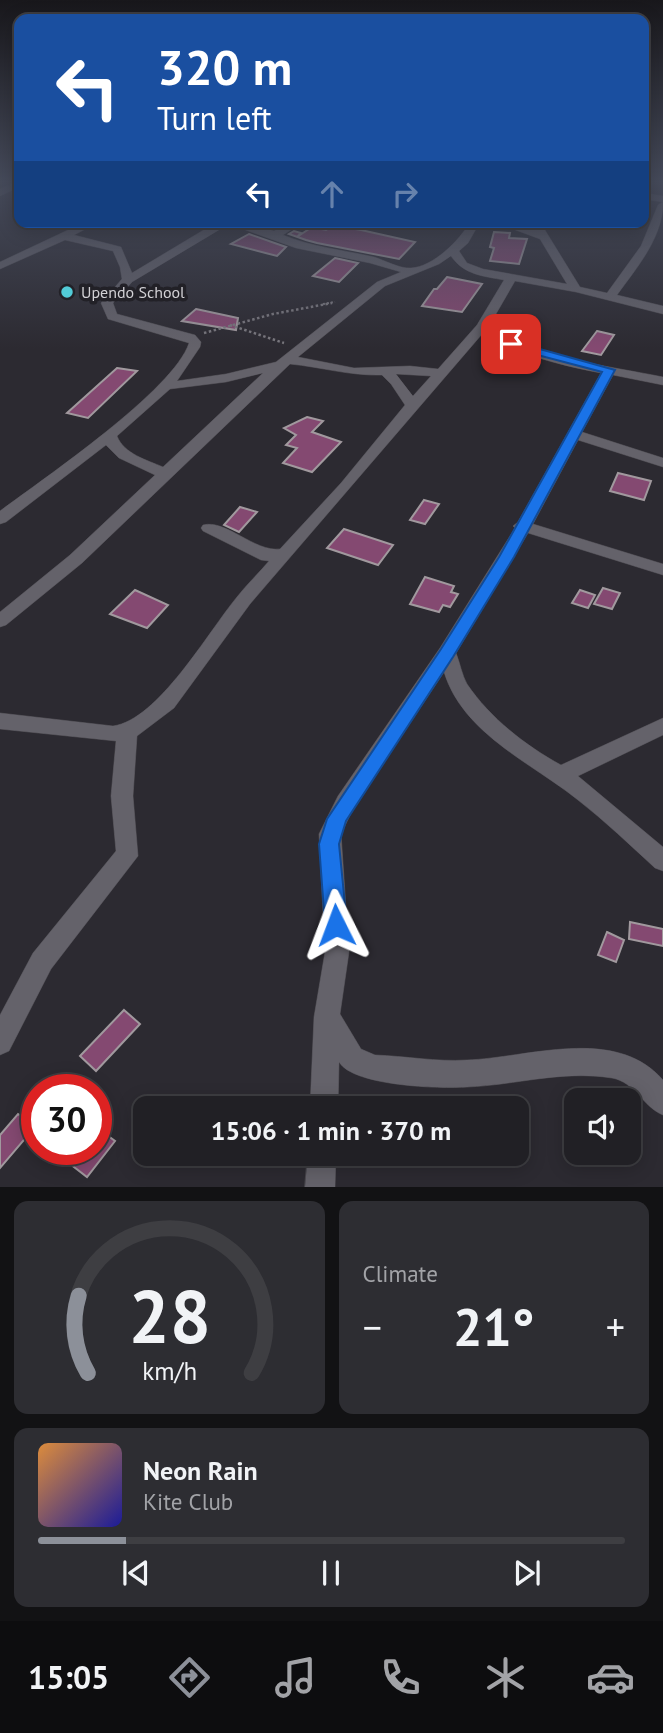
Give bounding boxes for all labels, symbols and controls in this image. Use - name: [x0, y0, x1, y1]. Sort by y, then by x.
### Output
- text: 320 m: [157, 35, 292, 99]
- icon: left: [42, 42, 133, 133]
- text: Turn left: [157, 97, 272, 139]
- icon: left: [240, 175, 278, 213]
- icon: ahead: [313, 175, 351, 213]
- icon: right: [386, 175, 424, 213]
- place label: Upendo School: [81, 282, 185, 302]
- marker: Upendo School: [59, 284, 75, 300]
- pin: [481, 314, 541, 374]
- icon: arrive: [492, 325, 530, 363]
- position arrow: [299, 888, 373, 962]
- speed limit sign: 30: [21, 1074, 112, 1165]
- map controls: [564, 1088, 641, 1165]
- button: sound: [564, 1088, 641, 1165]
- text: 15:06 · 1 min · 370 m: [211, 1114, 451, 1147]
- text: Climate: [363, 1259, 438, 1288]
- text: 28: [128, 1270, 211, 1364]
- text: 21°: [453, 1293, 535, 1360]
- text: −: [363, 1302, 382, 1351]
- text: +: [606, 1302, 625, 1351]
- text: km/h: [142, 1355, 197, 1387]
- text: Neon Rain: [143, 1454, 258, 1487]
- text: Kite Club: [143, 1487, 233, 1516]
- icon: previous: [117, 1554, 155, 1592]
- icon: pause: [312, 1554, 350, 1592]
- icon: next: [508, 1554, 546, 1592]
- icon: directions: [165, 1653, 214, 1702]
- icon: music: [271, 1653, 320, 1702]
- icon: phone: [376, 1653, 425, 1702]
- icon: climate: [481, 1653, 530, 1702]
- icon: car: [586, 1653, 635, 1702]
- text: 15:05: [28, 1656, 109, 1698]

